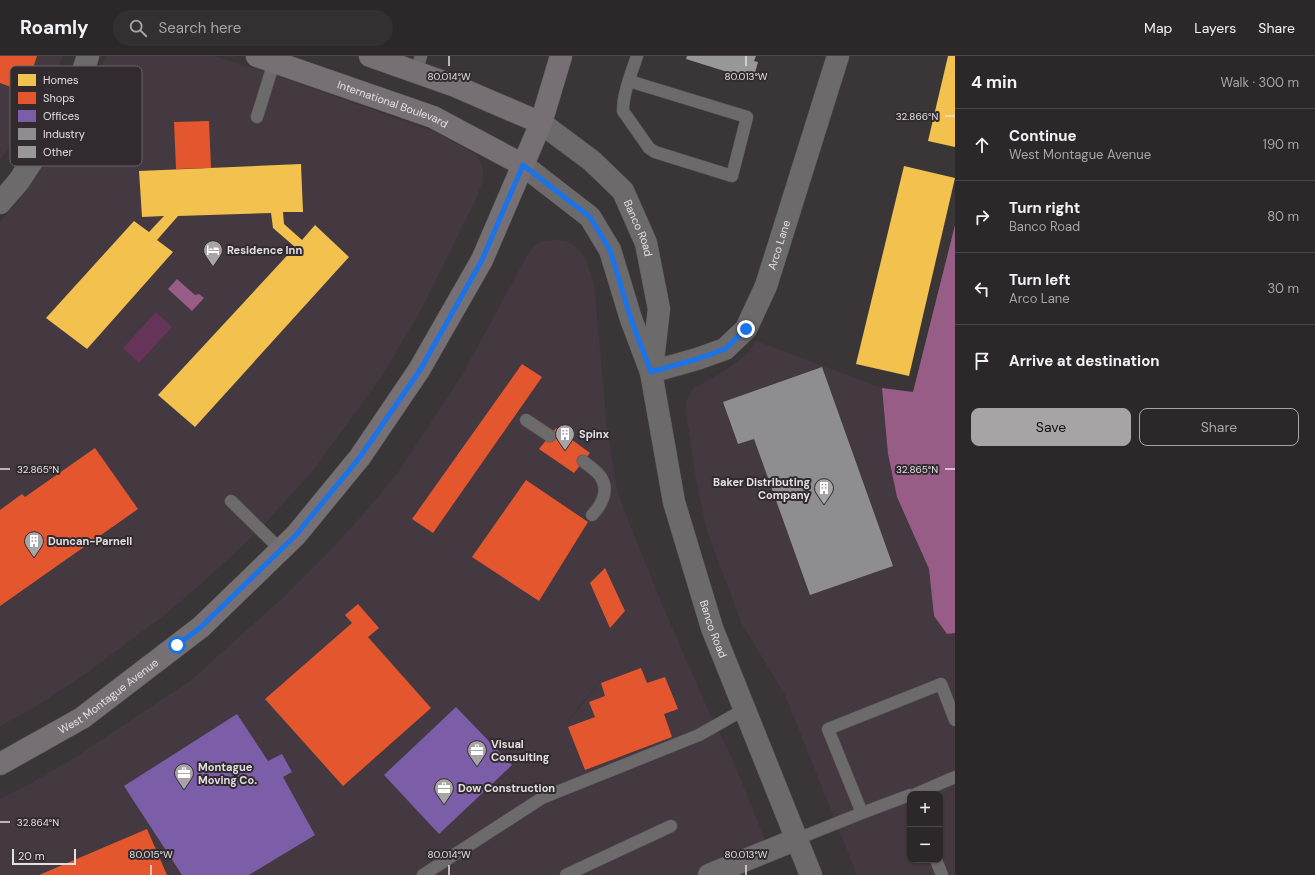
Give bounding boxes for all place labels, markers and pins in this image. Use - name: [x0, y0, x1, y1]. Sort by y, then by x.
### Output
- hotel icon: Residence Inn: [202, 239, 224, 267]
- place label: Residence Inn: [227, 243, 302, 257]
- building icon: Spinx: [554, 423, 576, 451]
- place label: Spinx: [579, 427, 610, 441]
- place label: Baker Distributing Company: [713, 475, 810, 502]
- building icon: Baker Distributing Company: [813, 477, 835, 505]
- building icon: Duncan-Parnell: [23, 530, 45, 558]
- place label: Duncan-Parnell: [48, 534, 132, 548]
- place label: Visual Consulting: [491, 737, 550, 764]
- office icon: Visual Consulting: [466, 739, 488, 767]
- place label: Montague Moving Co.: [198, 760, 257, 787]
- office icon: Montague Moving Co.: [173, 762, 195, 790]
- office icon: Dow Construction: [433, 777, 455, 805]
- place label: Dow Construction: [458, 781, 555, 795]

